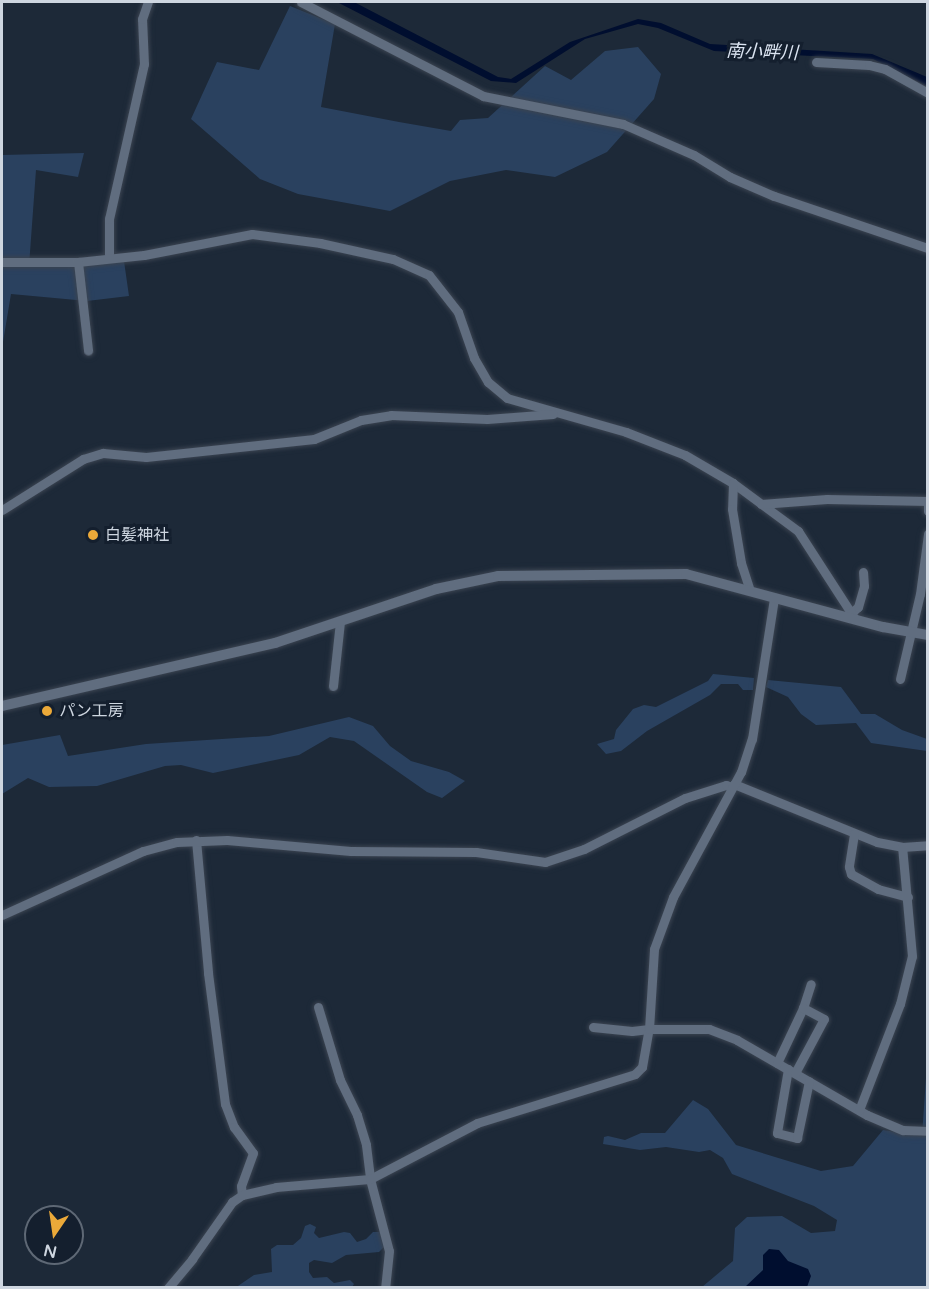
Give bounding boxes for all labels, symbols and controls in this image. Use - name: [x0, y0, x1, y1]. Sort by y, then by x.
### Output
- water label: 南小畔川: [726, 40, 798, 64]
- place label: 白髪神社: [105, 525, 169, 545]
- marker: 白髪神社: [86, 528, 100, 542]
- place label: パン工房: [59, 701, 123, 721]
- marker: パン工房: [40, 704, 54, 718]
- north arrow: [24, 1205, 84, 1265]
- text: N: [42, 1239, 59, 1262]

